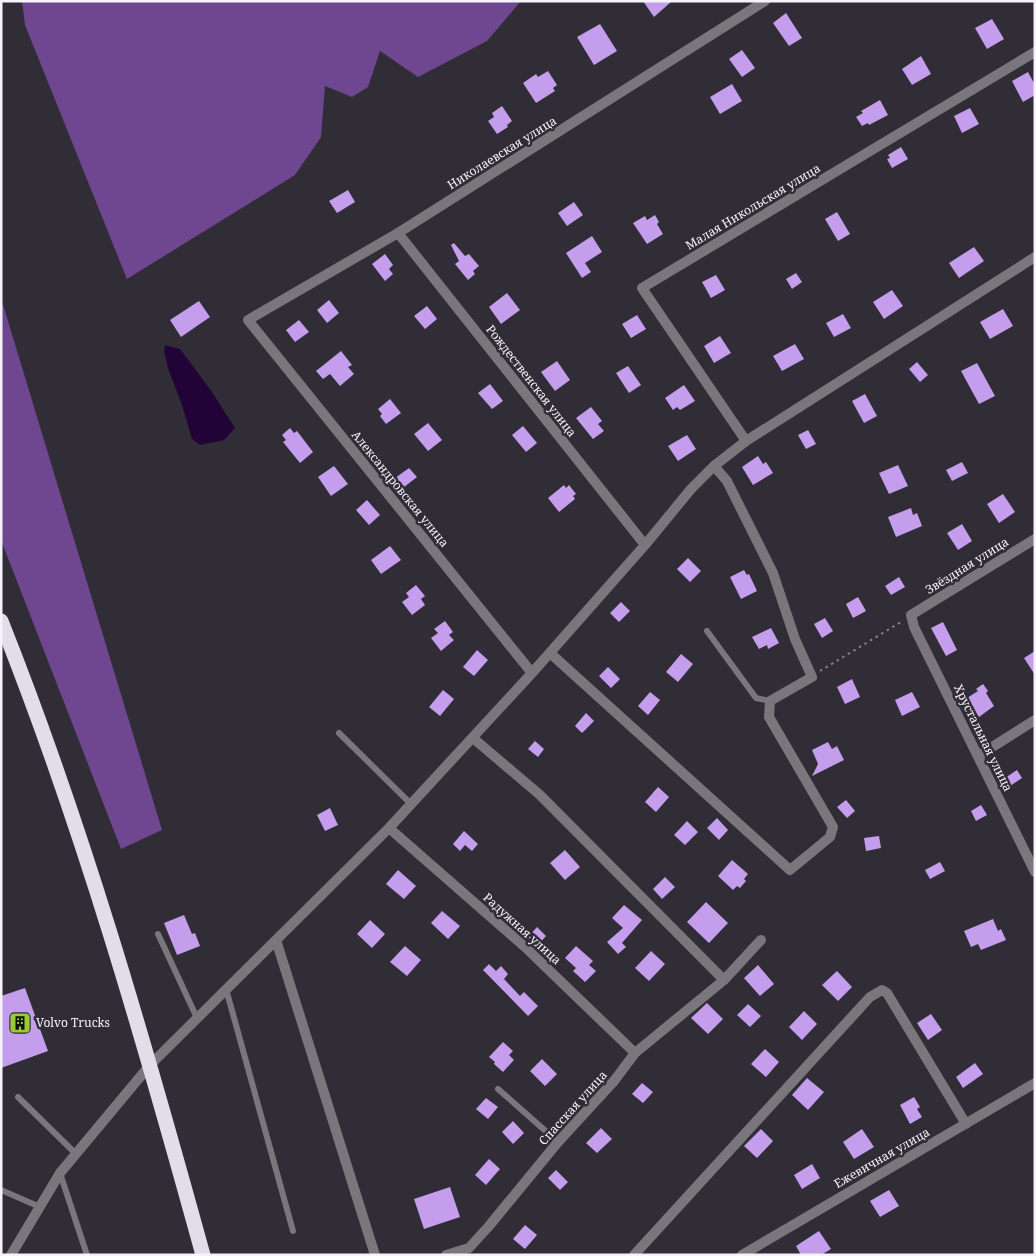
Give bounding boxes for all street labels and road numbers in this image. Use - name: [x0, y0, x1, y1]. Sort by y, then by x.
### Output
- street label: Николаевская улица: [444, 112, 560, 193]
- street label: Малая Никольская улица: [682, 159, 824, 254]
- street label: Рождественская улица: [482, 321, 581, 440]
- street label: Александровская улица: [348, 427, 453, 551]
- street label: Звёздная улица: [922, 533, 1012, 598]
- street label: Хрустальная улица: [950, 681, 1017, 794]
- street label: Радужная улица: [480, 889, 565, 968]
- street label: Спасская улица: [535, 1067, 611, 1149]
- street label: Ежевичная улица: [831, 1123, 933, 1192]

